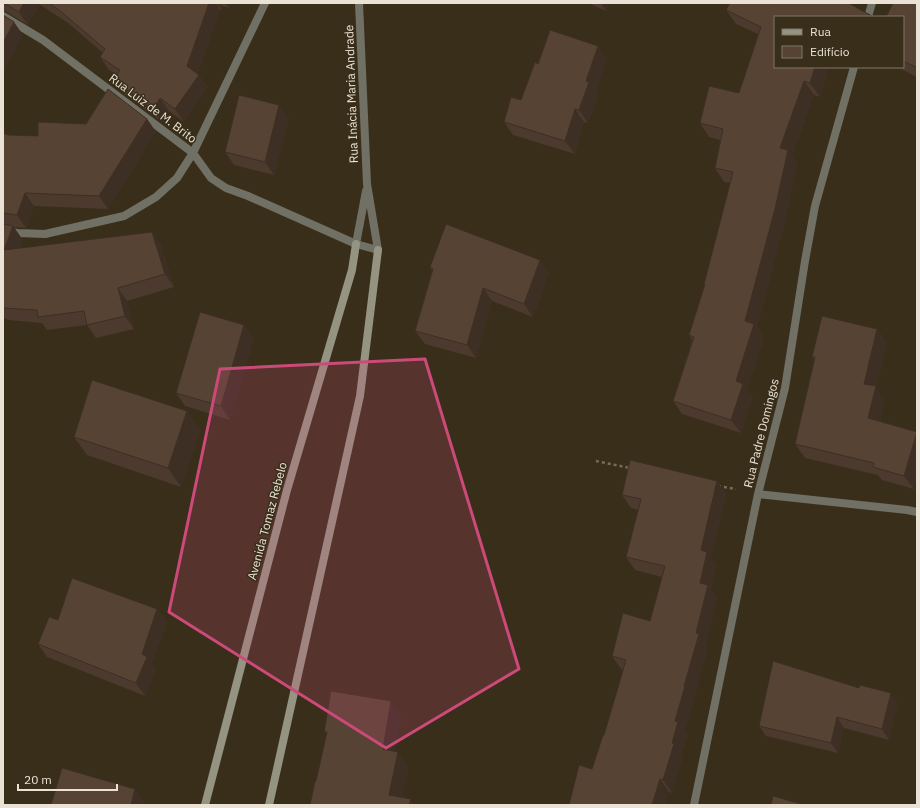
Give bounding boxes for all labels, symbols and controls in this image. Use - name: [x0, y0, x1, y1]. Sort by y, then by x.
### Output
- legend: [774, 16, 904, 68]
- street label: Rua Inácia Maria Andrade: [341, 24, 361, 164]
- text: Rua: [810, 24, 831, 39]
- text: Edifício: [810, 44, 850, 59]
- street label: Rua Luiz de M. Brito: [106, 70, 200, 146]
- street label: Rua Padre Domingos: [740, 377, 782, 489]
- street label: Avenida Tomaz Rebelo: [244, 460, 290, 582]
- scale bar: [18, 766, 117, 792]
- text: 20 m: [24, 772, 52, 787]

